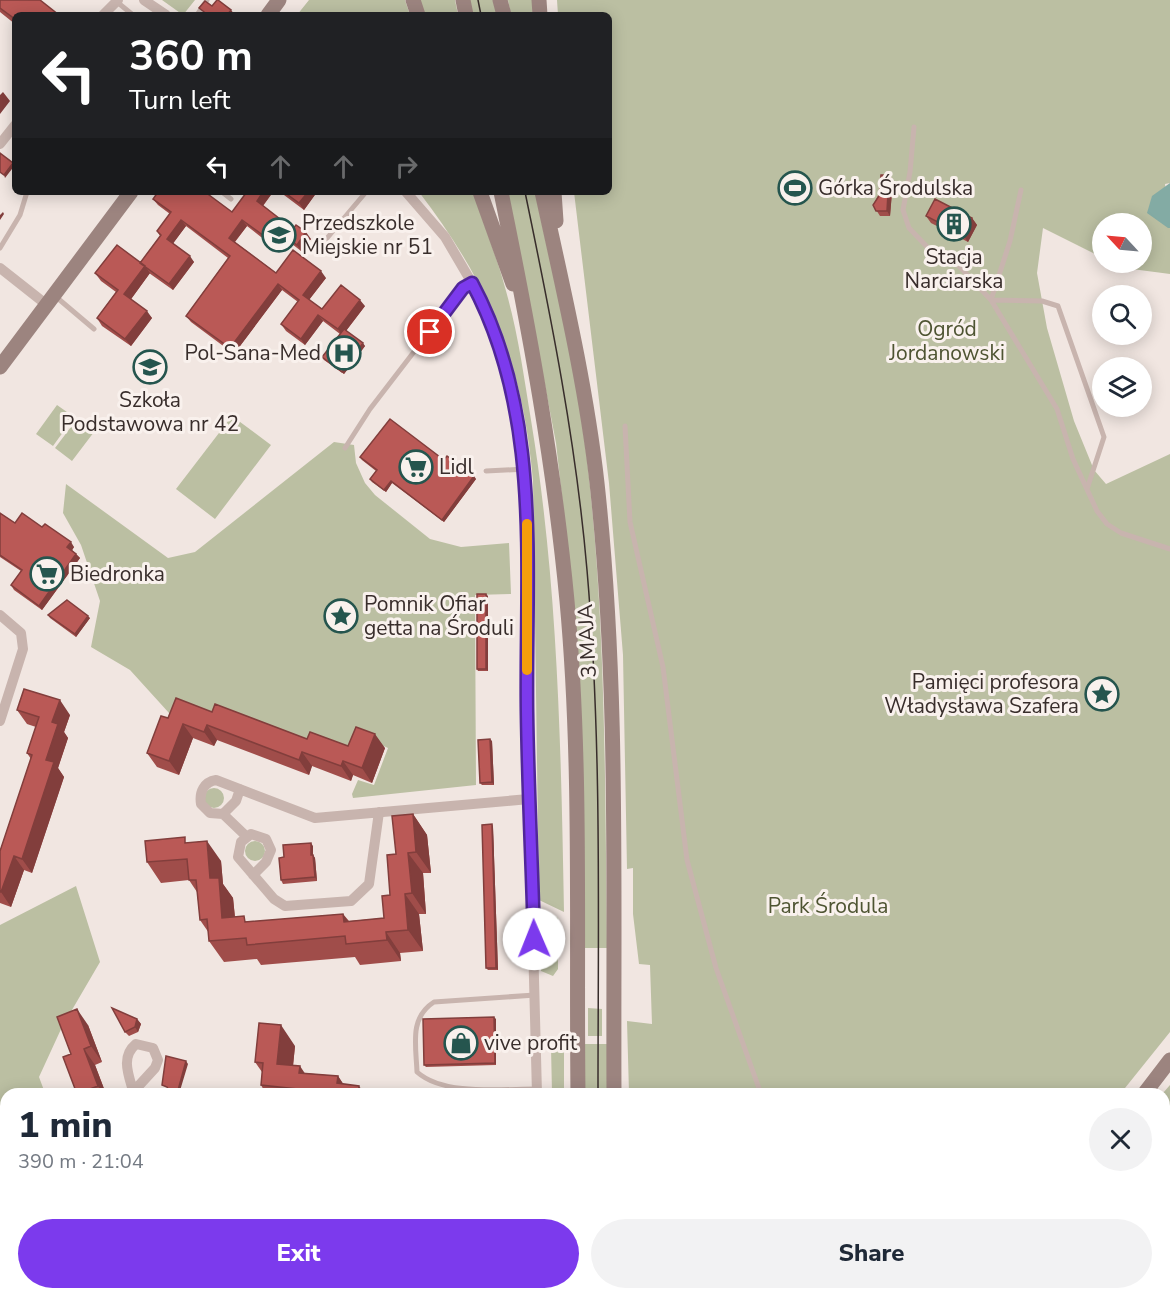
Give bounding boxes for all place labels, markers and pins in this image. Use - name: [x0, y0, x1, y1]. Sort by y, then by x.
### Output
- sports icon: Górka Środulska: [777, 170, 813, 206]
- place label: Górka Środulska: [818, 174, 973, 202]
- building icon: Stacja Narciarska: [936, 206, 972, 242]
- place label: Przedszkole Miejskie nr 51: [302, 209, 433, 261]
- school or university icon: Przedszkole Miejskie nr 51: [261, 217, 297, 253]
- place label: Stacja Narciarska: [905, 243, 1003, 295]
- pin: [404, 306, 455, 357]
- hospital icon: Pol-Sana-Med: [326, 335, 362, 371]
- place label: Pol-Sana-Med: [185, 339, 321, 367]
- school or university icon: Szkoła Podstawowa nr 42: [132, 349, 168, 385]
- place label: Szkoła Podstawowa nr 42: [61, 386, 239, 438]
- supermarket icon: Lidl: [398, 449, 434, 485]
- place label: Lidl: [439, 453, 475, 481]
- supermarket icon: Biedronka: [29, 556, 65, 592]
- place label: Biedronka: [70, 560, 165, 588]
- place label: Pomnik Ofiar getta na Środuli: [364, 590, 514, 642]
- place icon: Pomnik Ofiar getta na Środuli: [323, 598, 359, 634]
- place label: Pamięci profesora Władysława Szafera: [884, 668, 1079, 720]
- place icon: Pamięci profesora Władysława Szafera: [1084, 676, 1120, 712]
- shop icon: vive profit: [443, 1025, 479, 1061]
- place label: vive profit: [484, 1029, 578, 1057]

